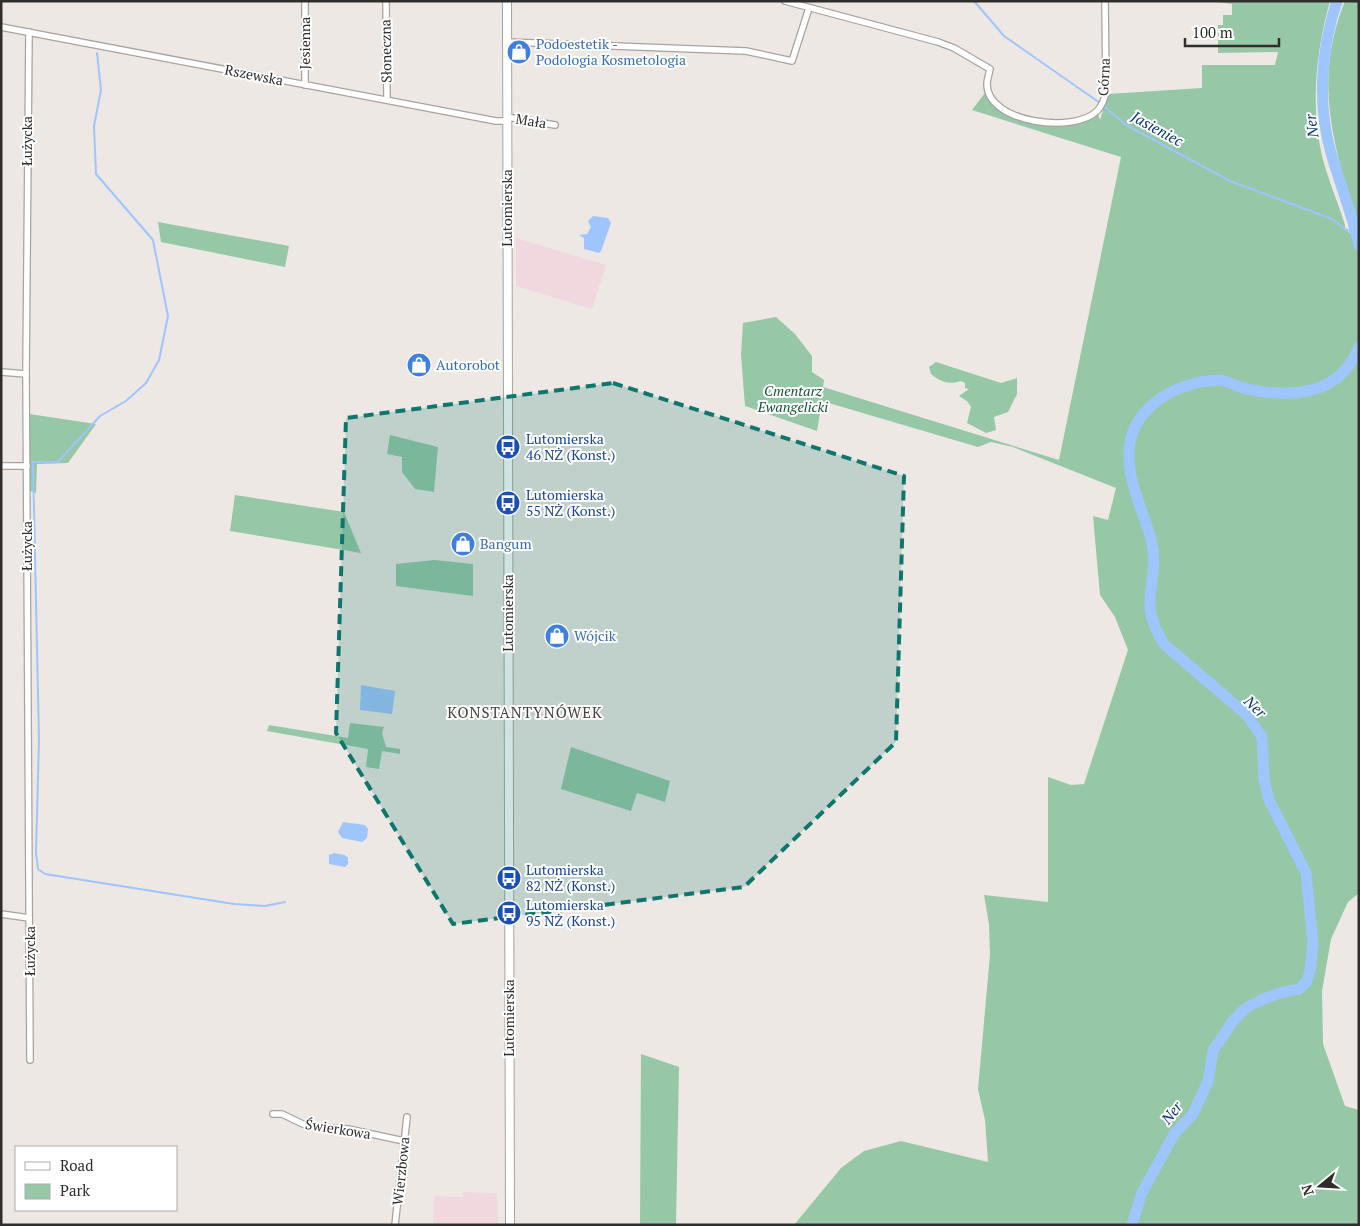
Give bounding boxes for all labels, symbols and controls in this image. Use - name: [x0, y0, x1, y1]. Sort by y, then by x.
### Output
- scale bar: [1185, 15, 1279, 47]
- street label: Jesienna: [295, 17, 314, 69]
- street label: Słoneczna: [375, 19, 396, 83]
- text: 100 m: [1192, 22, 1233, 42]
- place label: Podoestetik - Podologia Kosmetologia: [536, 34, 686, 69]
- shop icon: Podoestetik - Podologia Kosmetologia: [506, 39, 532, 65]
- street label: Górna: [1093, 57, 1114, 97]
- street label: Rszewska: [223, 60, 285, 89]
- water label: Jasieniec: [1127, 105, 1187, 151]
- street label: Mała: [514, 109, 548, 132]
- water label: Ner: [1300, 112, 1322, 140]
- street label: Łużycka: [17, 116, 36, 166]
- street label: Lutomierska: [497, 169, 516, 247]
- shop icon: Autorobot: [406, 352, 432, 378]
- place label: Autorobot: [436, 355, 501, 374]
- park label: Cmentarz Ewangelicki: [757, 381, 828, 416]
- place label: Lutomierska 46 NŻ (Konst.): [526, 429, 615, 464]
- bus stop icon: Lutomierska 46 NŻ (Konst.): [495, 434, 521, 460]
- place label: Lutomierska 55 NŻ (Konst.): [526, 485, 615, 520]
- bus stop icon: Lutomierska 55 NŻ (Konst.): [495, 490, 521, 516]
- street label: Łużycka: [17, 521, 36, 571]
- shop icon: Bangum: [450, 531, 476, 557]
- place label: Bangum: [480, 534, 531, 553]
- street label: Lutomierska: [498, 574, 517, 652]
- shop icon: Wójcik: [544, 623, 570, 649]
- place label: Wójcik: [574, 626, 617, 645]
- water label: Ner: [1240, 690, 1272, 722]
- district label: KONSTANTYNÓWEK: [447, 702, 603, 722]
- place label: Lutomierska 82 NŻ (Konst.): [526, 860, 615, 895]
- bus stop icon: Lutomierska 82 NŻ (Konst.): [496, 865, 522, 891]
- place label: Lutomierska 95 NŻ (Konst.): [526, 895, 615, 930]
- bus stop icon: Lutomierska 95 NŻ (Konst.): [496, 900, 522, 926]
- street label: Łużycka: [20, 926, 39, 976]
- street label: Lutomierska: [499, 979, 518, 1057]
- water label: Ner: [1156, 1096, 1187, 1129]
- street label: Świerkowa: [304, 1114, 372, 1143]
- street label: Wierzbowa: [387, 1136, 414, 1206]
- legend: [15, 1146, 178, 1211]
- text: Road: [60, 1155, 93, 1175]
- north arrow: [1295, 1161, 1345, 1211]
- text: Park: [60, 1180, 90, 1200]
- text: N: [1296, 1182, 1318, 1198]

